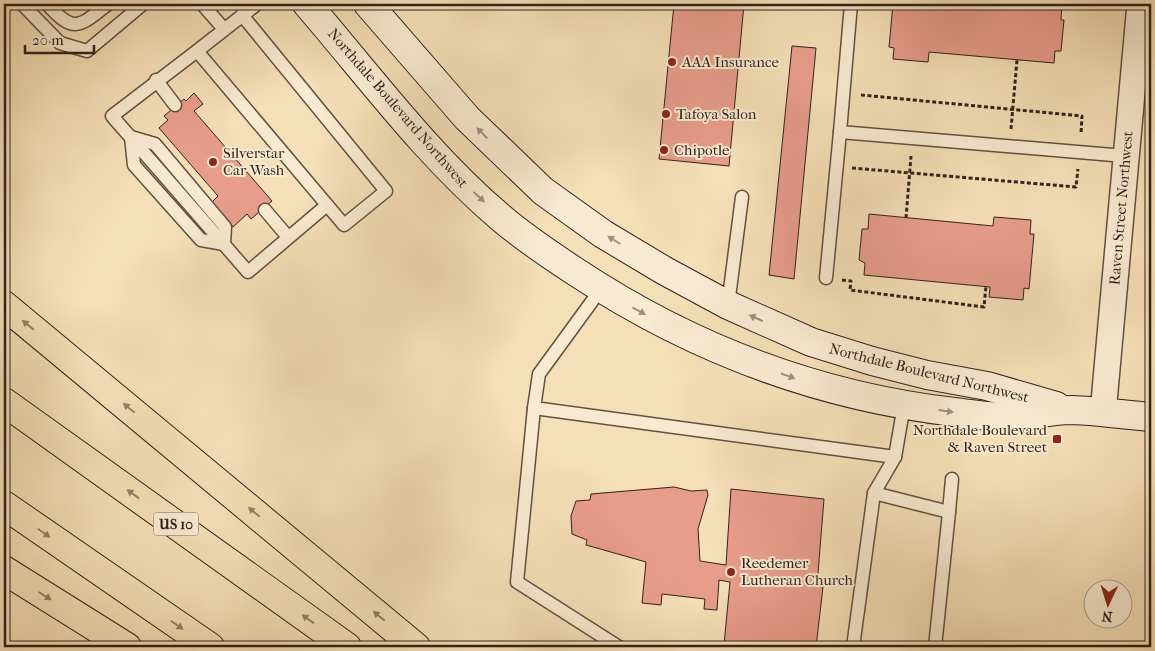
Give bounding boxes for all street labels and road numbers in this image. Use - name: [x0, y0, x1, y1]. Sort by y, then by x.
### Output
- street label: Northdale Boulevard Northwest: [324, 25, 473, 192]
- street label: Raven Street Northwest: [1105, 129, 1137, 286]
- street label: Northdale Boulevard Northwest: [827, 339, 1031, 407]
- road number: US 10: [154, 512, 198, 536]

